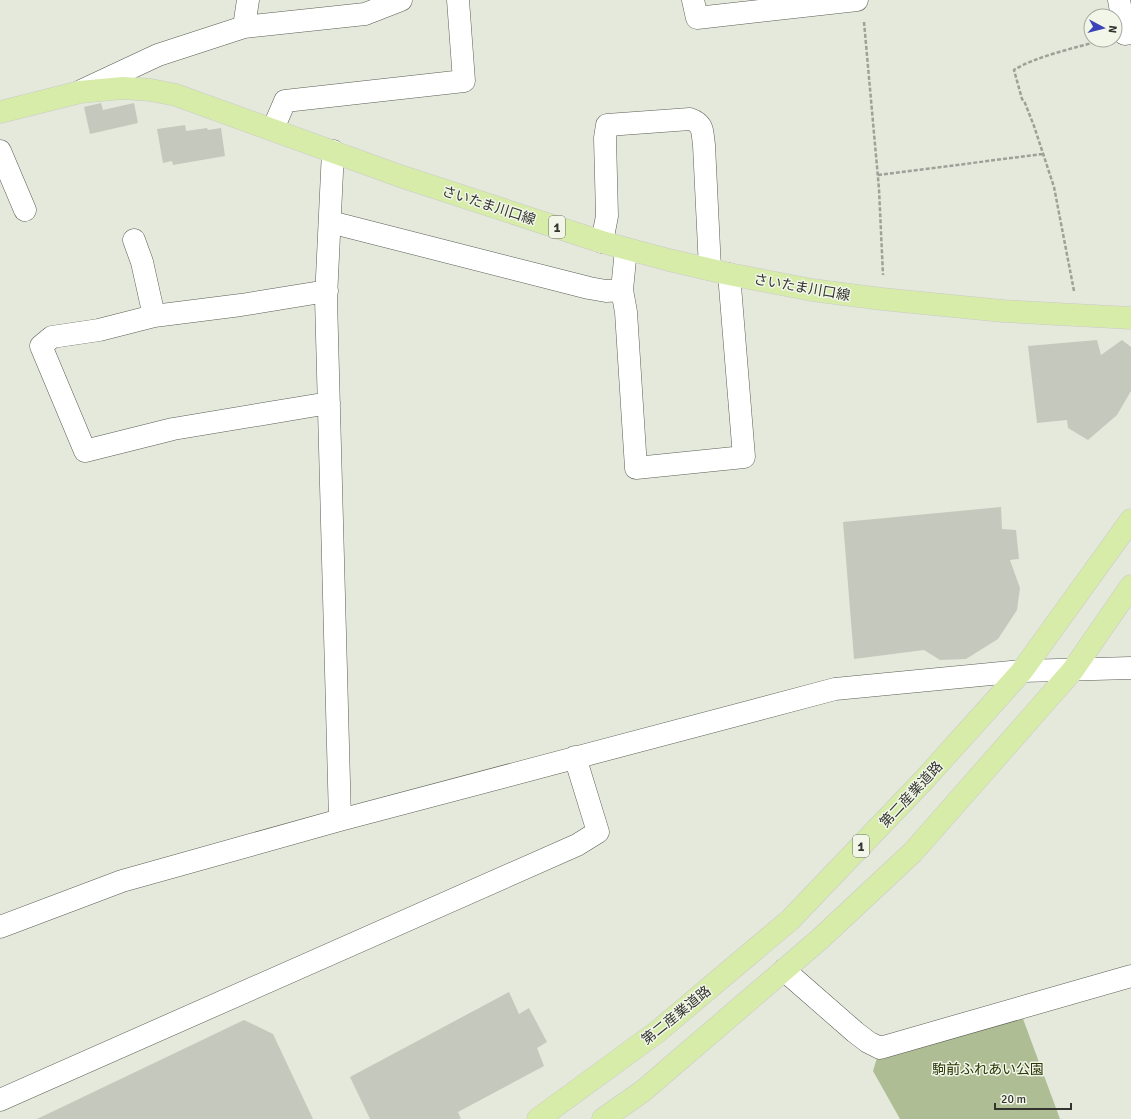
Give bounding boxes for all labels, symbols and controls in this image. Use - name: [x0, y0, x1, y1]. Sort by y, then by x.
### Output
- north arrow: [1083, 8, 1123, 48]
- text: N: [1106, 25, 1119, 34]
- street label: さいたま川口線: [440, 182, 538, 229]
- road number: 1: [549, 216, 565, 238]
- street label: さいたま川口線: [752, 271, 851, 304]
- street label: 第二産業道路: [877, 758, 946, 831]
- road number: 1: [853, 835, 869, 857]
- street label: 第二産業道路: [638, 982, 714, 1048]
- park label: 駒前ふれあい公園: [932, 1061, 1044, 1078]
- scale bar: [995, 1085, 1071, 1111]
- text: 20 m: [1001, 1092, 1026, 1107]

